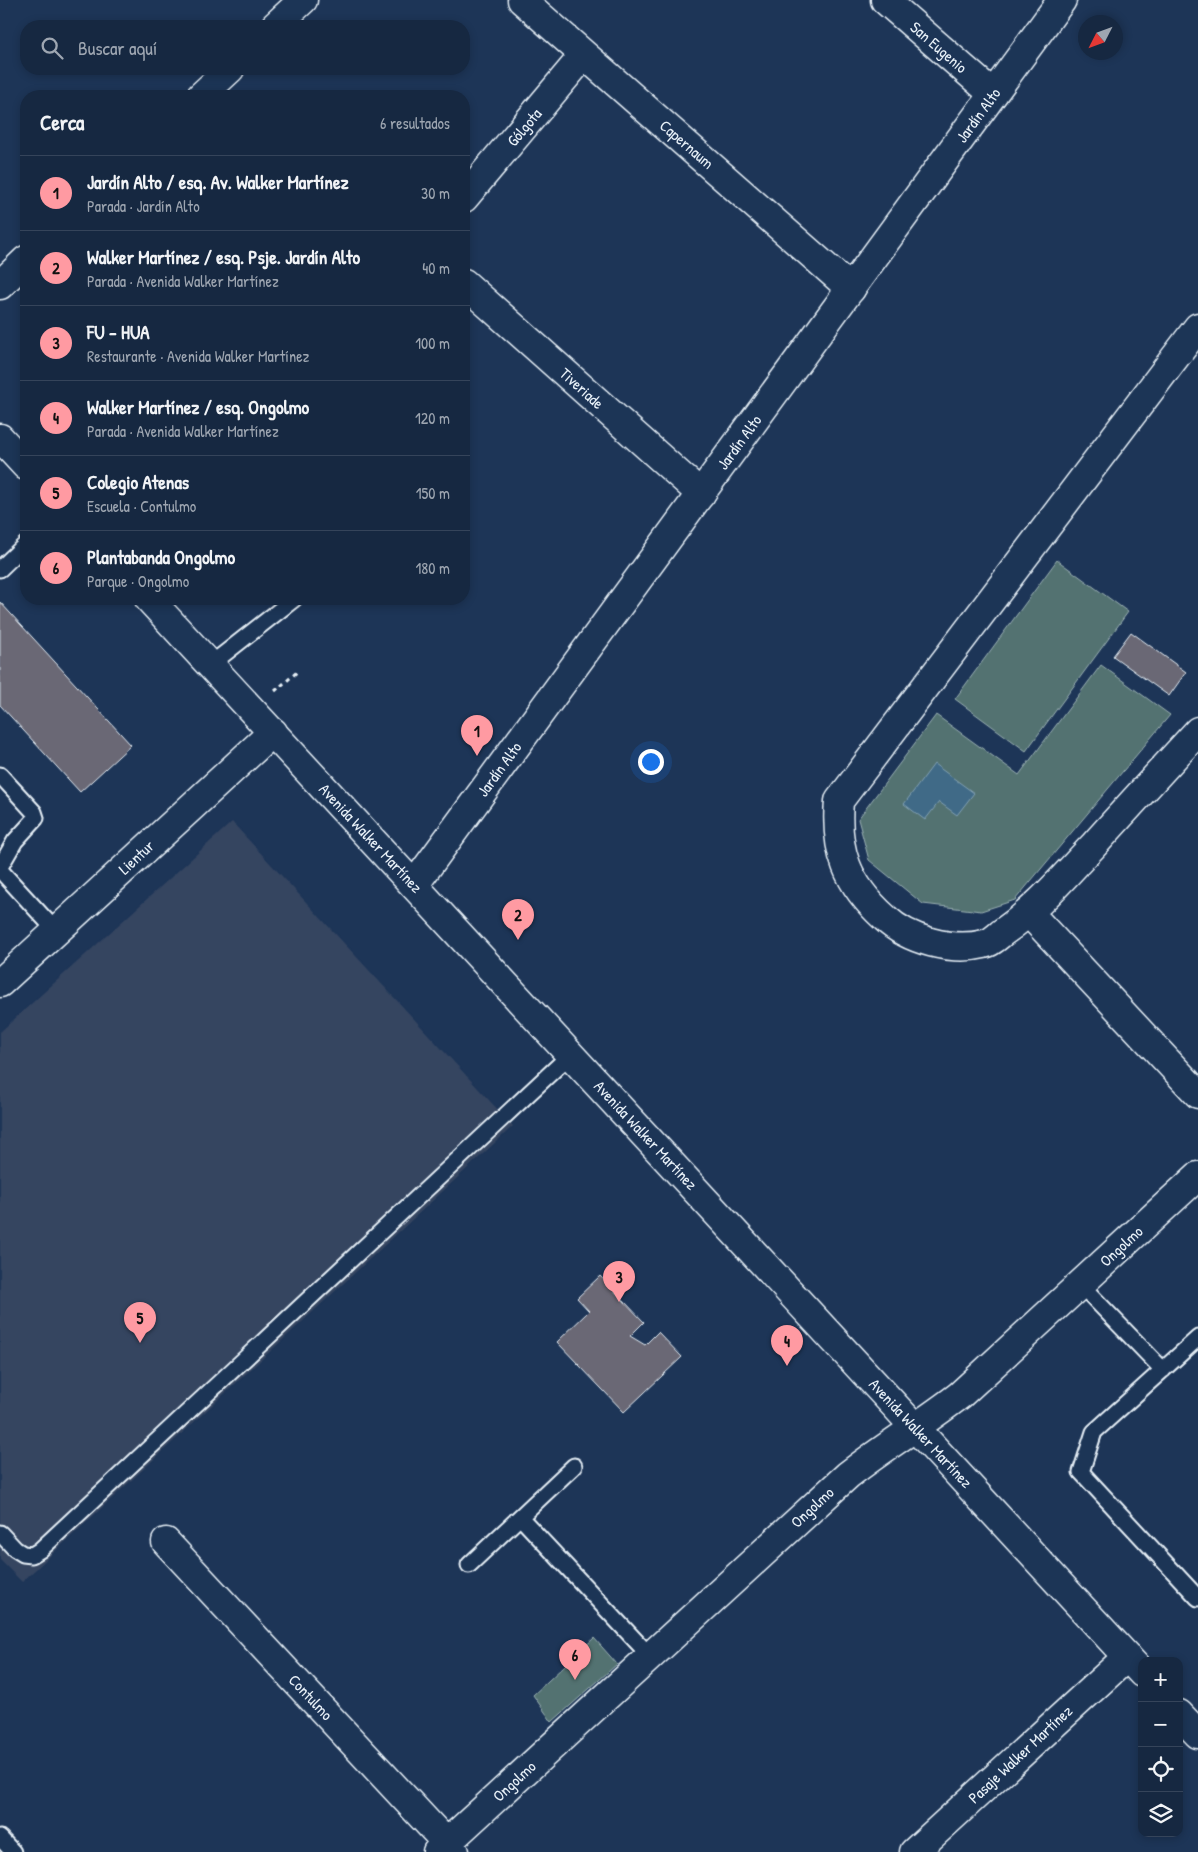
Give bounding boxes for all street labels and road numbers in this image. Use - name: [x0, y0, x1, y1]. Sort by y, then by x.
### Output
- street label: San Eugenio: [906, 16, 973, 78]
- street label: Jardín Alto: [951, 83, 1006, 147]
- street label: Gólgota: [502, 103, 546, 151]
- street label: Capernaum: [655, 114, 719, 174]
- street label: Tiveriade: [555, 362, 609, 414]
- street label: Jardín Alto: [712, 410, 767, 474]
- street label: Jardín Alto: [472, 737, 527, 801]
- street label: Avenida Walker Martínez: [314, 778, 428, 898]
- street label: Lientur: [113, 835, 159, 879]
- street label: Avenida Walker Martínez: [589, 1075, 703, 1195]
- street label: Ongolmo: [1095, 1220, 1148, 1272]
- street label: Avenida Walker Martínez: [864, 1373, 978, 1493]
- street label: Ongolmo: [786, 1481, 839, 1533]
- street label: Contulmo: [284, 1669, 338, 1725]
- street label: Pasaje Walker Martínez: [963, 1700, 1077, 1808]
- street label: Ongolmo: [488, 1755, 541, 1807]

